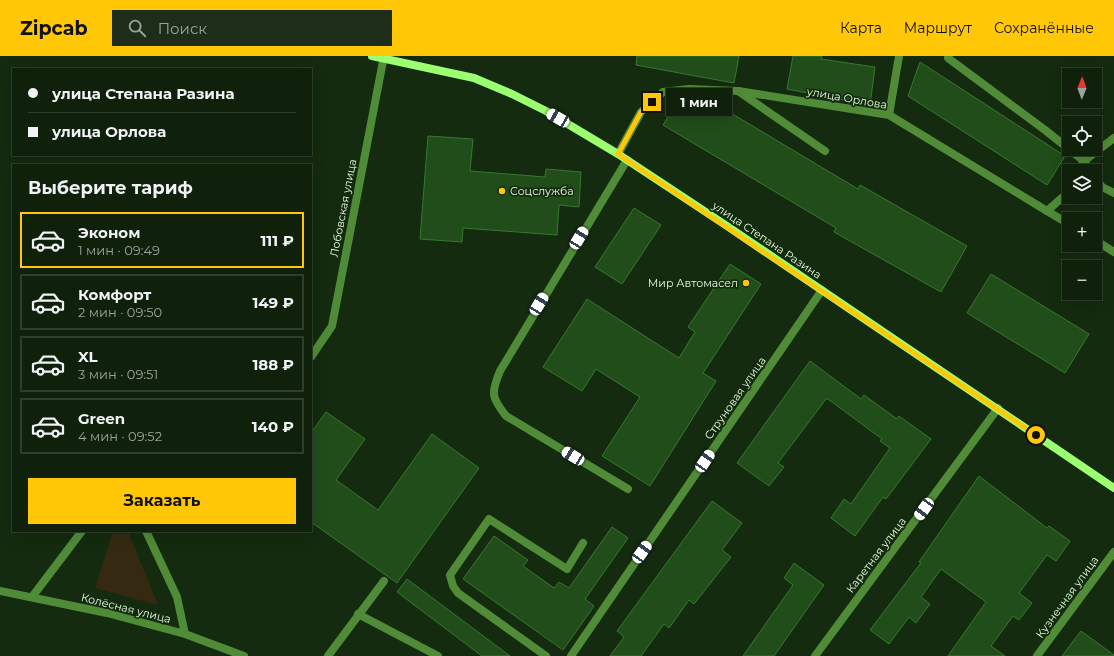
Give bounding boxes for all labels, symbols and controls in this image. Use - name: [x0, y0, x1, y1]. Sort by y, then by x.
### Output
- search box: [112, 10, 392, 46]
- text: Zipcab: [20, 17, 88, 40]
- icon: search: [126, 17, 148, 39]
- text: Поиск: [158, 19, 207, 38]
- text: Карта: [840, 19, 882, 37]
- text: Маршрут: [904, 19, 972, 37]
- text: Сохранённые: [994, 19, 1094, 37]
- north arrow: [1062, 68, 1102, 108]
- map controls: [1062, 68, 1102, 300]
- text: улица Степана Разина: [52, 84, 234, 103]
- street label: улица Орлова: [805, 84, 888, 112]
- callout: 1 мин: [666, 88, 732, 116]
- route end: [643, 93, 661, 111]
- text: 1 мин: [680, 94, 718, 110]
- car: [545, 107, 571, 129]
- button: locate: [1062, 116, 1102, 156]
- text: улица Орлова: [52, 122, 166, 141]
- street label: Лобовская улица: [327, 158, 359, 258]
- button: layers: [1062, 164, 1102, 204]
- text: Выберите тариф: [28, 177, 193, 199]
- place label: Соцслужба: [510, 184, 574, 198]
- marker: Соцслужба: [497, 186, 507, 196]
- street label: улица Степана Разина: [709, 198, 824, 282]
- button: +: [1062, 212, 1102, 252]
- icon: car: [30, 222, 66, 258]
- text: Эконом: [78, 223, 140, 242]
- car: [568, 225, 590, 251]
- text: 111 ₽: [260, 231, 294, 250]
- text: 1 мин · 09:49: [78, 242, 160, 258]
- button: −: [1062, 260, 1102, 300]
- place label: Мир Автомасел: [648, 276, 738, 290]
- marker: Мир Автомасел: [741, 278, 751, 288]
- icon: car: [30, 284, 66, 320]
- text: Комфорт: [78, 285, 151, 304]
- car: [528, 291, 550, 317]
- text: 149 ₽: [252, 293, 294, 312]
- text: 2 мин · 09:50: [78, 304, 162, 320]
- icon: car: [30, 346, 66, 382]
- text: XL: [78, 347, 97, 366]
- street label: Струновая улица: [701, 354, 769, 442]
- text: 188 ₽: [252, 355, 294, 374]
- text: 3 мин · 09:51: [78, 366, 158, 382]
- icon: car: [30, 408, 66, 444]
- text: Green: [78, 409, 125, 428]
- text: 140 ₽: [252, 417, 294, 436]
- route start: [1027, 426, 1045, 444]
- text: 4 мин · 09:52: [78, 428, 162, 444]
- car: [560, 445, 586, 467]
- car: [693, 448, 717, 474]
- button: Заказать: [28, 478, 296, 524]
- car: [912, 496, 936, 522]
- street label: Каретная улица: [843, 514, 909, 596]
- car: [630, 539, 654, 565]
- street label: Кузнечная улица: [1033, 553, 1101, 641]
- street label: Колёсная улица: [80, 590, 172, 626]

